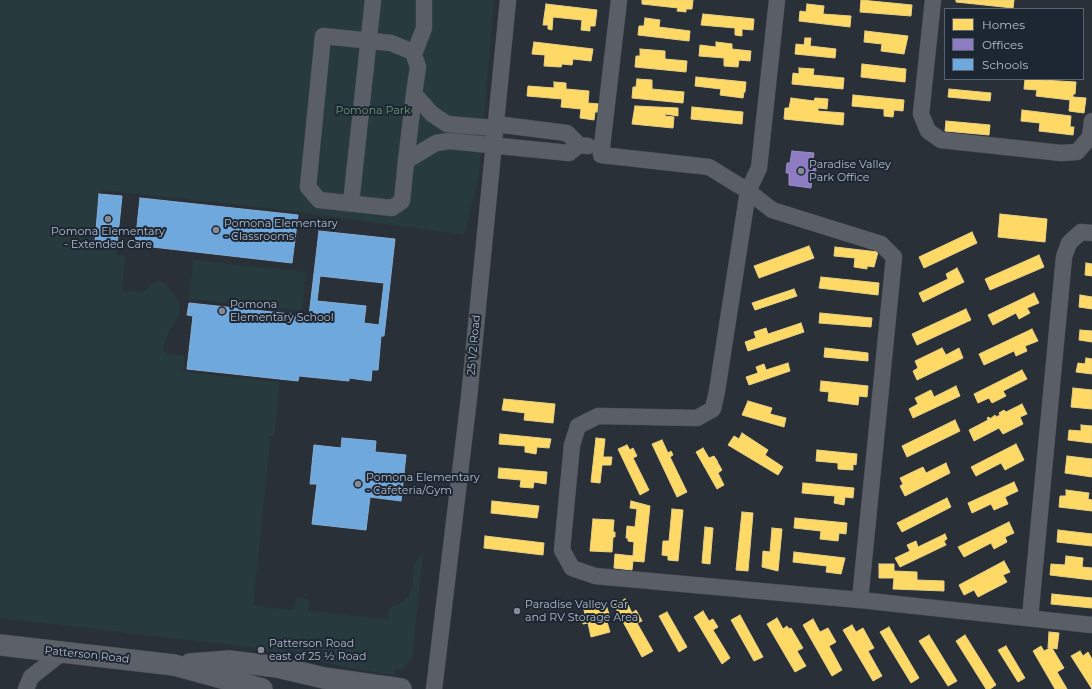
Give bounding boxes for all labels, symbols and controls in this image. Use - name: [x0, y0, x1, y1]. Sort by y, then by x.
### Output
- legend: [944, 8, 1084, 80]
- text: Homes: [982, 17, 1025, 32]
- text: Offices: [982, 37, 1023, 52]
- text: Schools: [982, 57, 1028, 72]
- park label: Pomona Park: [335, 104, 411, 118]
- place label: Paradise Valley Park Office: [809, 158, 891, 184]
- marker: Paradise Valley Park Office: [796, 166, 806, 176]
- marker: Pomona Elementary - Extended Care: [103, 214, 113, 224]
- place label: Pomona Elementary - Classrooms: [224, 217, 338, 243]
- place label: Pomona Elementary - Extended Care: [51, 225, 165, 251]
- marker: Pomona Elementary - Classrooms: [211, 225, 221, 235]
- place label: Pomona Elementary School: [230, 298, 334, 324]
- marker: Pomona Elementary School: [217, 306, 227, 316]
- street label: 25 1/2 Road: [465, 314, 483, 376]
- place label: Pomona Elementary - Cafeteria/Gym: [366, 471, 480, 497]
- marker: Pomona Elementary - Cafeteria/Gym: [353, 479, 363, 489]
- place label: Paradise Valley Car and RV Storage Area: [525, 598, 638, 624]
- marker: Paradise Valley Car and RV Storage Area: [512, 606, 522, 616]
- place label: Patterson Road east of 25 ½ Road: [269, 637, 367, 663]
- street label: Patterson Road: [44, 644, 130, 666]
- marker: Patterson Road east of 25 ½ Road: [256, 645, 266, 655]

